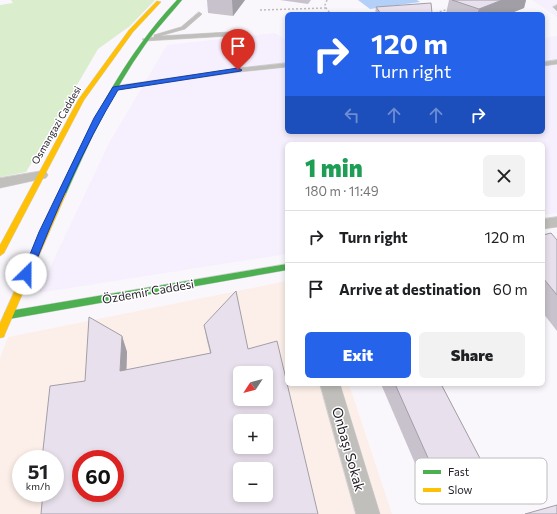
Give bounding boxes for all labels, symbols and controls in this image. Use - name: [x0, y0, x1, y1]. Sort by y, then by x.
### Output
- text: 120 m: [371, 26, 448, 60]
- icon: right: [305, 28, 357, 80]
- pin: [221, 29, 255, 70]
- icon: arrive: [227, 35, 249, 57]
- text: Turn right: [371, 60, 451, 82]
- street label: Osmangazi Caddesi: [29, 84, 83, 166]
- icon: left: [341, 104, 363, 126]
- icon: ahead: [383, 104, 405, 126]
- icon: ahead: [425, 104, 447, 126]
- icon: right: [467, 104, 489, 126]
- text: 1 min: [305, 153, 363, 182]
- button: close: [483, 155, 525, 197]
- text: 180 m · 11:49: [305, 183, 379, 199]
- icon: right: [305, 226, 327, 248]
- text: Turn right: [339, 228, 408, 246]
- text: 120 m: [485, 228, 525, 246]
- position arrow: [5, 253, 47, 295]
- street label: Özdemir Caddesi: [101, 276, 195, 306]
- icon: arrive: [305, 278, 327, 300]
- text: Arrive at destination: [339, 280, 481, 298]
- text: 60 m: [493, 280, 528, 298]
- button: Exit: [305, 332, 411, 378]
- button: Share: [419, 332, 525, 378]
- north arrow: [233, 366, 273, 406]
- map controls: [233, 366, 273, 502]
- street label: Onbaşı Sokak: [329, 405, 369, 493]
- button: +: [233, 414, 273, 454]
- speed limit sign: 60: [72, 450, 124, 502]
- legend: [415, 458, 547, 504]
- text: 51: [28, 459, 48, 483]
- button: −: [233, 462, 273, 502]
- text: Fast: [448, 465, 470, 478]
- text: km/h: [26, 480, 50, 492]
- text: Slow: [448, 483, 473, 496]

